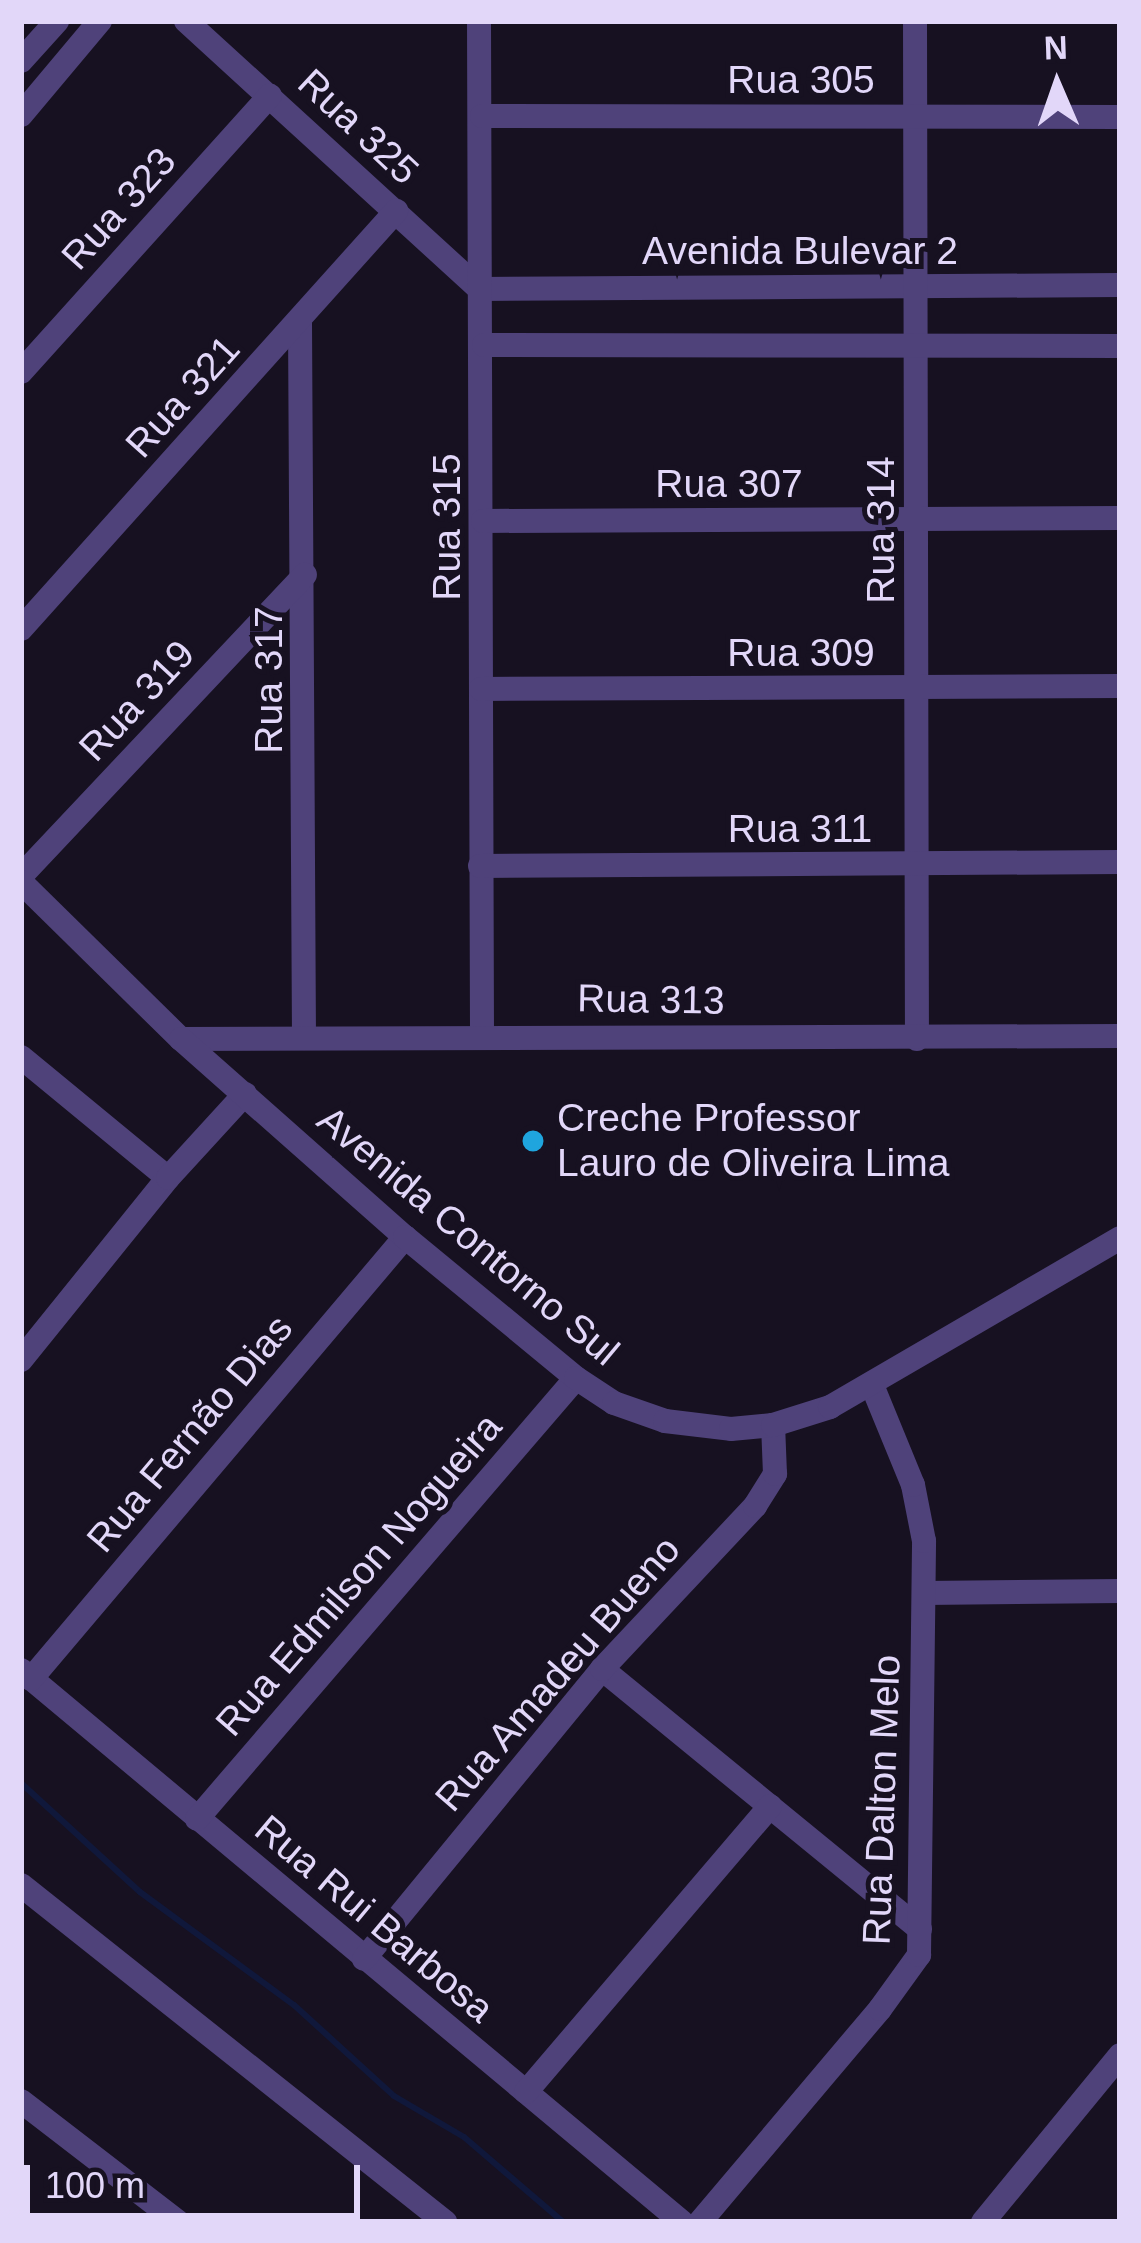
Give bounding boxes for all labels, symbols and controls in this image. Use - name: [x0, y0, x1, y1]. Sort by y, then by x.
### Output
- north arrow: [997, 24, 1117, 144]
- text: N: [1043, 29, 1068, 66]
- street label: Rua 305: [727, 57, 875, 103]
- street label: Rua 325: [288, 60, 428, 194]
- street label: Rua 323: [52, 139, 186, 279]
- street label: Avenida Bulevar 2: [642, 228, 958, 274]
- street label: Rua 321: [116, 327, 250, 467]
- street label: Rua 315: [424, 453, 470, 601]
- street label: Rua 314: [858, 456, 904, 604]
- street label: Rua 307: [655, 461, 803, 507]
- street label: Rua 317: [246, 606, 292, 754]
- street label: Rua 309: [727, 630, 875, 676]
- street label: Rua 319: [70, 631, 204, 771]
- street label: Rua 311: [728, 806, 872, 852]
- street label: Rua 313: [577, 975, 725, 1025]
- street label: Avenida Contorno Sul: [308, 1096, 628, 1376]
- place label: Creche Professor Lauro de Oliveira Lima: [557, 1096, 949, 1187]
- marker: Creche Professor Lauro de Oliveira Lima: [520, 1128, 546, 1154]
- street label: Rua Fernão Dias: [77, 1306, 303, 1562]
- street label: Rua Edmilson Nogueira: [206, 1404, 512, 1746]
- street label: Rua Amadeu Bueno: [425, 1526, 691, 1822]
- street label: Rua Dalton Melo: [854, 1654, 910, 1946]
- street label: Rua Rui Barbosa: [245, 1806, 503, 2032]
- scale bar: [30, 2141, 366, 2215]
- text: 100 m: [45, 2165, 145, 2206]

